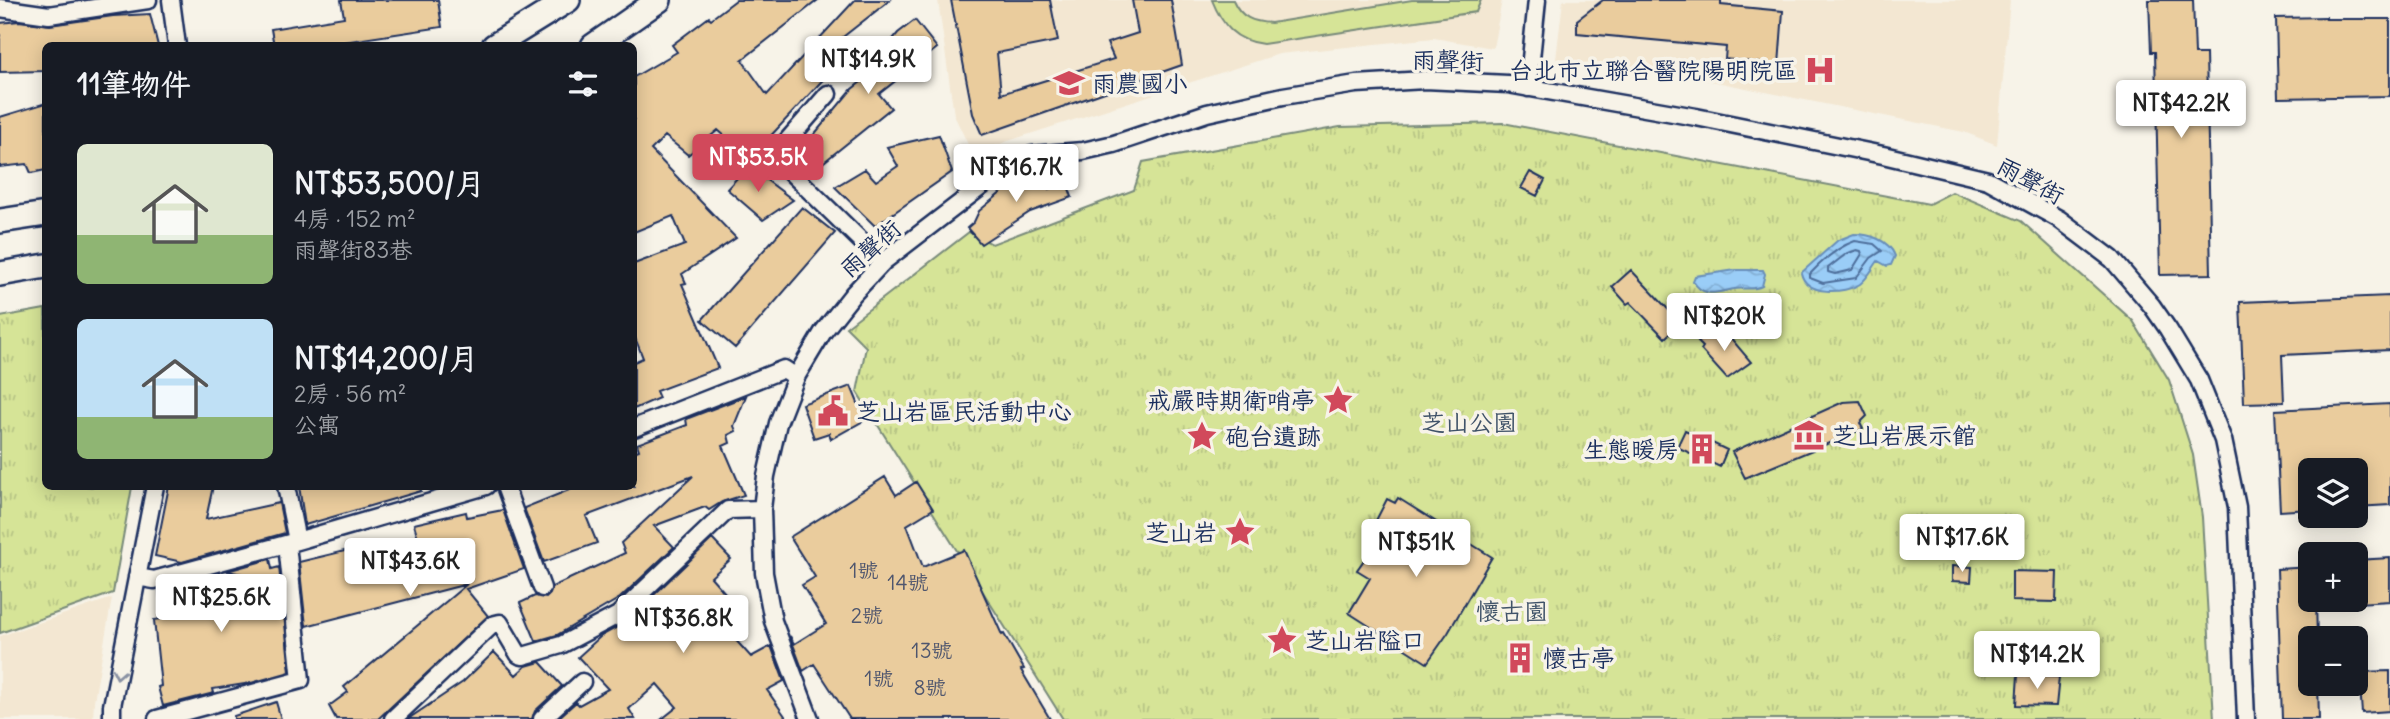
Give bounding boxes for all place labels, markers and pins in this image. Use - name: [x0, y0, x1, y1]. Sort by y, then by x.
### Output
- pin: NT$14.9K: [796, 36, 940, 96]
- hospital icon: 台北市立聯合醫院陽明院區: [1803, 53, 1837, 87]
- place label: 台北市立聯合醫院陽明院區: [1509, 55, 1797, 85]
- school or university icon: 雨農國小: [1052, 66, 1086, 100]
- place label: 雨農國小: [1092, 68, 1188, 98]
- pin: NT$42.2K: [2109, 80, 2253, 140]
- pin: NT$53.5K: [686, 134, 830, 194]
- pin: NT$16.7K: [944, 144, 1088, 204]
- pin: NT$20K: [1667, 294, 1781, 353]
- place icon: 戒嚴時期衛哨亭: [1321, 383, 1355, 417]
- place label: 戒嚴時期衛哨亭: [1147, 385, 1315, 415]
- public building icon: 芝山岩區民活動中心: [816, 394, 850, 428]
- place label: 芝山岩區民活動中心: [856, 396, 1072, 426]
- museum icon: 芝山岩展示館: [1792, 418, 1826, 452]
- place icon: 砲台遺跡: [1185, 419, 1219, 453]
- place label: 芝山岩展示館: [1832, 420, 1976, 450]
- place label: 砲台遺跡: [1225, 421, 1321, 451]
- building icon: 生態暖房: [1685, 432, 1719, 466]
- place label: 生態暖房: [1583, 434, 1679, 464]
- pin: NT$17.6K: [1890, 514, 2034, 574]
- place icon: 芝山岩: [1223, 515, 1257, 549]
- place label: 芝山岩: [1145, 517, 1217, 547]
- pin: NT$51K: [1359, 520, 1473, 579]
- pin: NT$43.6K: [338, 538, 482, 598]
- pin: NT$25.6K: [149, 574, 293, 634]
- pin: NT$36.8K: [611, 596, 755, 655]
- place icon: 芝山岩隘口: [1265, 623, 1299, 657]
- place label: 芝山岩隘口: [1305, 625, 1425, 655]
- pin: NT$14.2K: [1965, 632, 2109, 691]
- building icon: 懷古亭: [1503, 641, 1537, 675]
- place label: 懷古亭: [1543, 643, 1615, 673]

